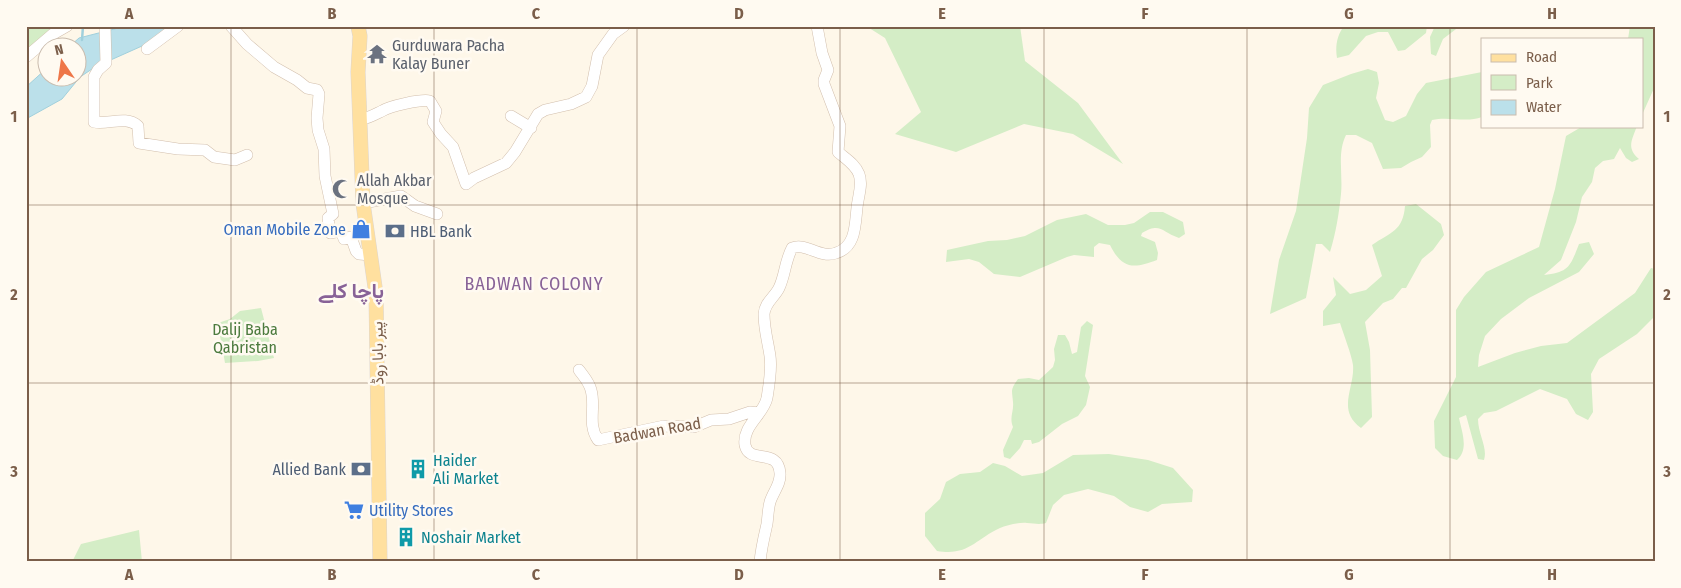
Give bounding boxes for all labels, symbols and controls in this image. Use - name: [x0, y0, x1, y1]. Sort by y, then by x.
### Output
- text: A: [124, 4, 134, 23]
- text: B: [328, 4, 337, 23]
- text: C: [532, 4, 541, 23]
- text: D: [734, 4, 744, 23]
- text: E: [938, 4, 946, 23]
- text: F: [1141, 4, 1149, 23]
- text: G: [1344, 4, 1354, 23]
- text: H: [1547, 4, 1557, 23]
- place label: Gurduwara Pacha Kalay Buner: [392, 36, 505, 73]
- north arrow: [38, 38, 88, 88]
- legend: [1481, 38, 1644, 128]
- text: N: [53, 41, 65, 59]
- temple icon: Gurduwara Pacha Kalay Buner: [366, 43, 388, 65]
- text: Road: [1526, 48, 1557, 66]
- text: Park: [1526, 74, 1553, 92]
- text: Water: [1526, 98, 1562, 116]
- text: 1: [11, 107, 17, 126]
- text: 1: [1664, 107, 1670, 126]
- place label: Allah Akbar Mosque: [357, 171, 432, 208]
- mosque icon: Allah Akbar Mosque: [331, 178, 353, 200]
- shop icon: Oman Mobile Zone: [350, 218, 372, 240]
- place label: Oman Mobile Zone: [224, 220, 346, 239]
- bank icon: HBL Bank: [384, 220, 406, 242]
- place label: HBL Bank: [410, 222, 472, 241]
- district label: BADWAN COLONY: [464, 273, 604, 295]
- district label: پاچا کلے: [318, 278, 384, 305]
- text: 2: [9, 285, 18, 304]
- text: 2: [1662, 285, 1671, 304]
- park label: Dalij Baba Qabristan: [212, 320, 278, 357]
- street label: پیر بابا روڈ: [367, 321, 390, 385]
- street label: Badwan Road: [612, 413, 702, 448]
- place label: Haider Ali Market: [433, 451, 499, 488]
- bank icon: Allied Bank: [350, 458, 372, 480]
- building icon: Haider Ali Market: [407, 458, 429, 480]
- place label: Allied Bank: [272, 460, 347, 479]
- text: 3: [9, 462, 18, 481]
- text: 3: [1662, 462, 1671, 481]
- supermarket icon: Utility Stores: [343, 499, 365, 521]
- place label: Utility Stores: [369, 501, 453, 520]
- building icon: Noshair Market: [395, 526, 417, 548]
- place label: Noshair Market: [421, 528, 522, 547]
- text: A: [124, 565, 134, 584]
- text: B: [328, 565, 337, 584]
- text: C: [532, 565, 541, 584]
- text: D: [734, 565, 744, 584]
- text: E: [938, 565, 946, 584]
- text: F: [1141, 565, 1149, 584]
- text: G: [1344, 565, 1354, 584]
- text: H: [1547, 565, 1557, 584]

